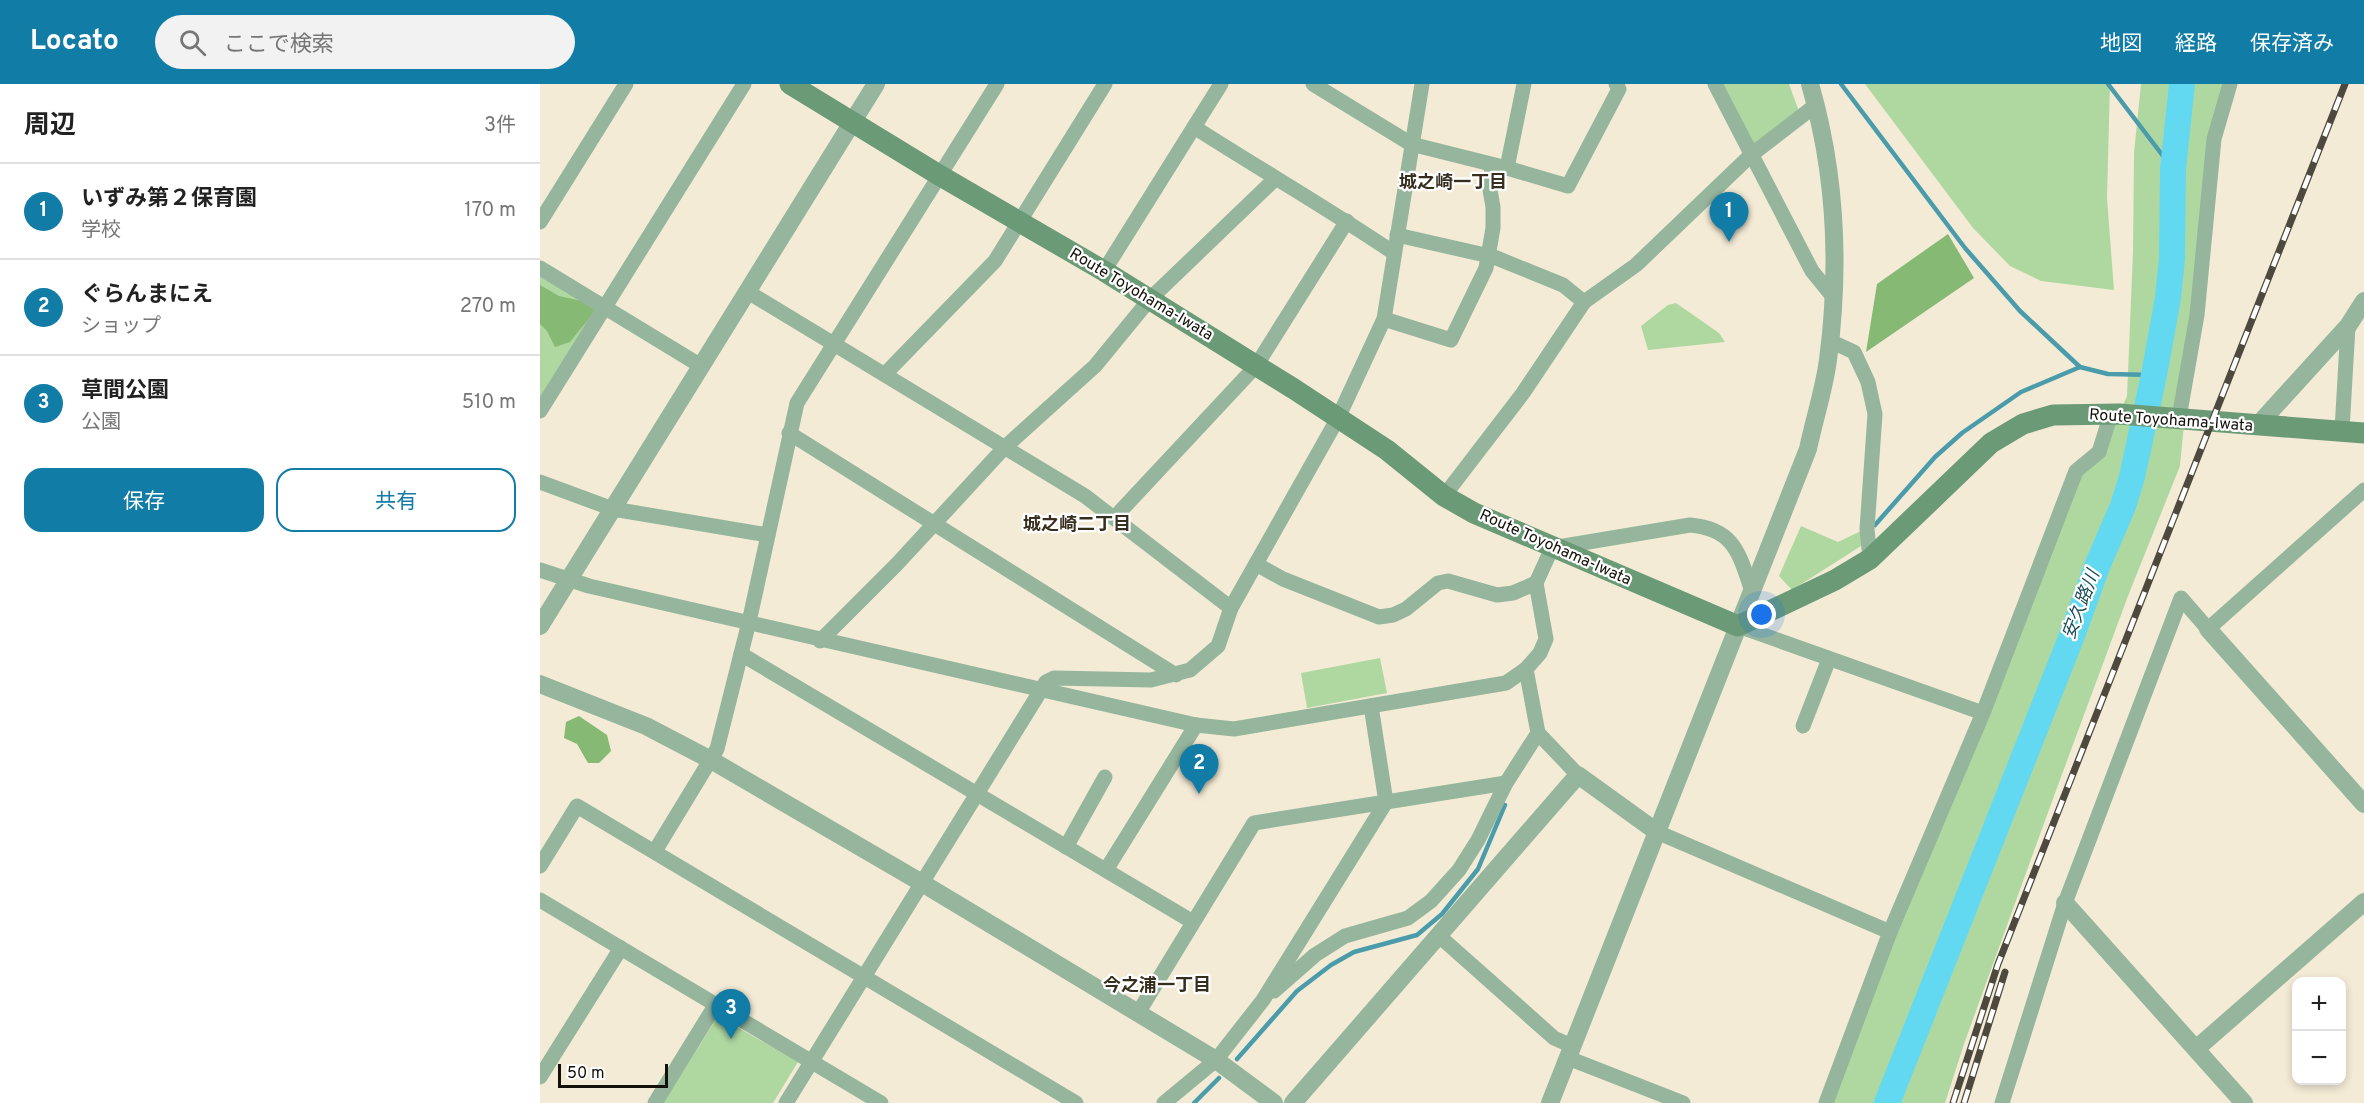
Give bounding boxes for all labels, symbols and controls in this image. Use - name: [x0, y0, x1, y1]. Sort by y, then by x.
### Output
- search box: [155, 15, 575, 69]
- text: Locato: [30, 24, 119, 60]
- icon: search: [176, 26, 209, 59]
- text: 地図: [2100, 31, 2142, 58]
- text: 経路: [2175, 31, 2217, 58]
- text: 保存済み: [2250, 31, 2334, 58]
- text: ここで検索: [224, 32, 334, 59]
- text: 周辺: [24, 110, 76, 143]
- text: 3件: [484, 113, 516, 139]
- district label: 城之崎一丁目: [1399, 172, 1507, 195]
- text: いずみ第２保育園: [81, 186, 257, 213]
- pin: 1: [1710, 192, 1748, 242]
- text: 1: [40, 198, 48, 224]
- text: 170 m: [464, 198, 516, 224]
- text: 学校: [81, 218, 121, 244]
- street label: Route Toyohama-Iwata: [1066, 244, 1216, 346]
- text: ぐらんまにえ: [81, 282, 213, 309]
- text: 2: [37, 294, 50, 320]
- text: 270 m: [460, 294, 516, 320]
- text: ショップ: [81, 314, 161, 340]
- text: 草間公園: [81, 378, 169, 405]
- text: 3: [38, 390, 50, 416]
- text: 510 m: [462, 390, 516, 416]
- street label: Route Toyohama-Iwata: [2088, 405, 2254, 437]
- text: 公園: [81, 410, 121, 436]
- button: 保存: [24, 468, 264, 532]
- button: 共有: [276, 468, 516, 532]
- street label: Route Toyohama-Iwata: [1476, 505, 1634, 591]
- district label: 城之崎二丁目: [1023, 514, 1131, 537]
- water label: 安久路川: [2058, 565, 2106, 643]
- your location: [1747, 600, 1776, 629]
- pin: 2: [1180, 744, 1218, 794]
- district label: 今之浦一丁目: [1103, 975, 1211, 998]
- map controls: [2292, 977, 2346, 1085]
- button: +: [2292, 977, 2346, 1031]
- pin: 3: [712, 990, 750, 1039]
- button: −: [2292, 1031, 2346, 1085]
- scale bar: [558, 1061, 668, 1088]
- text: 50 m: [567, 1064, 605, 1084]

